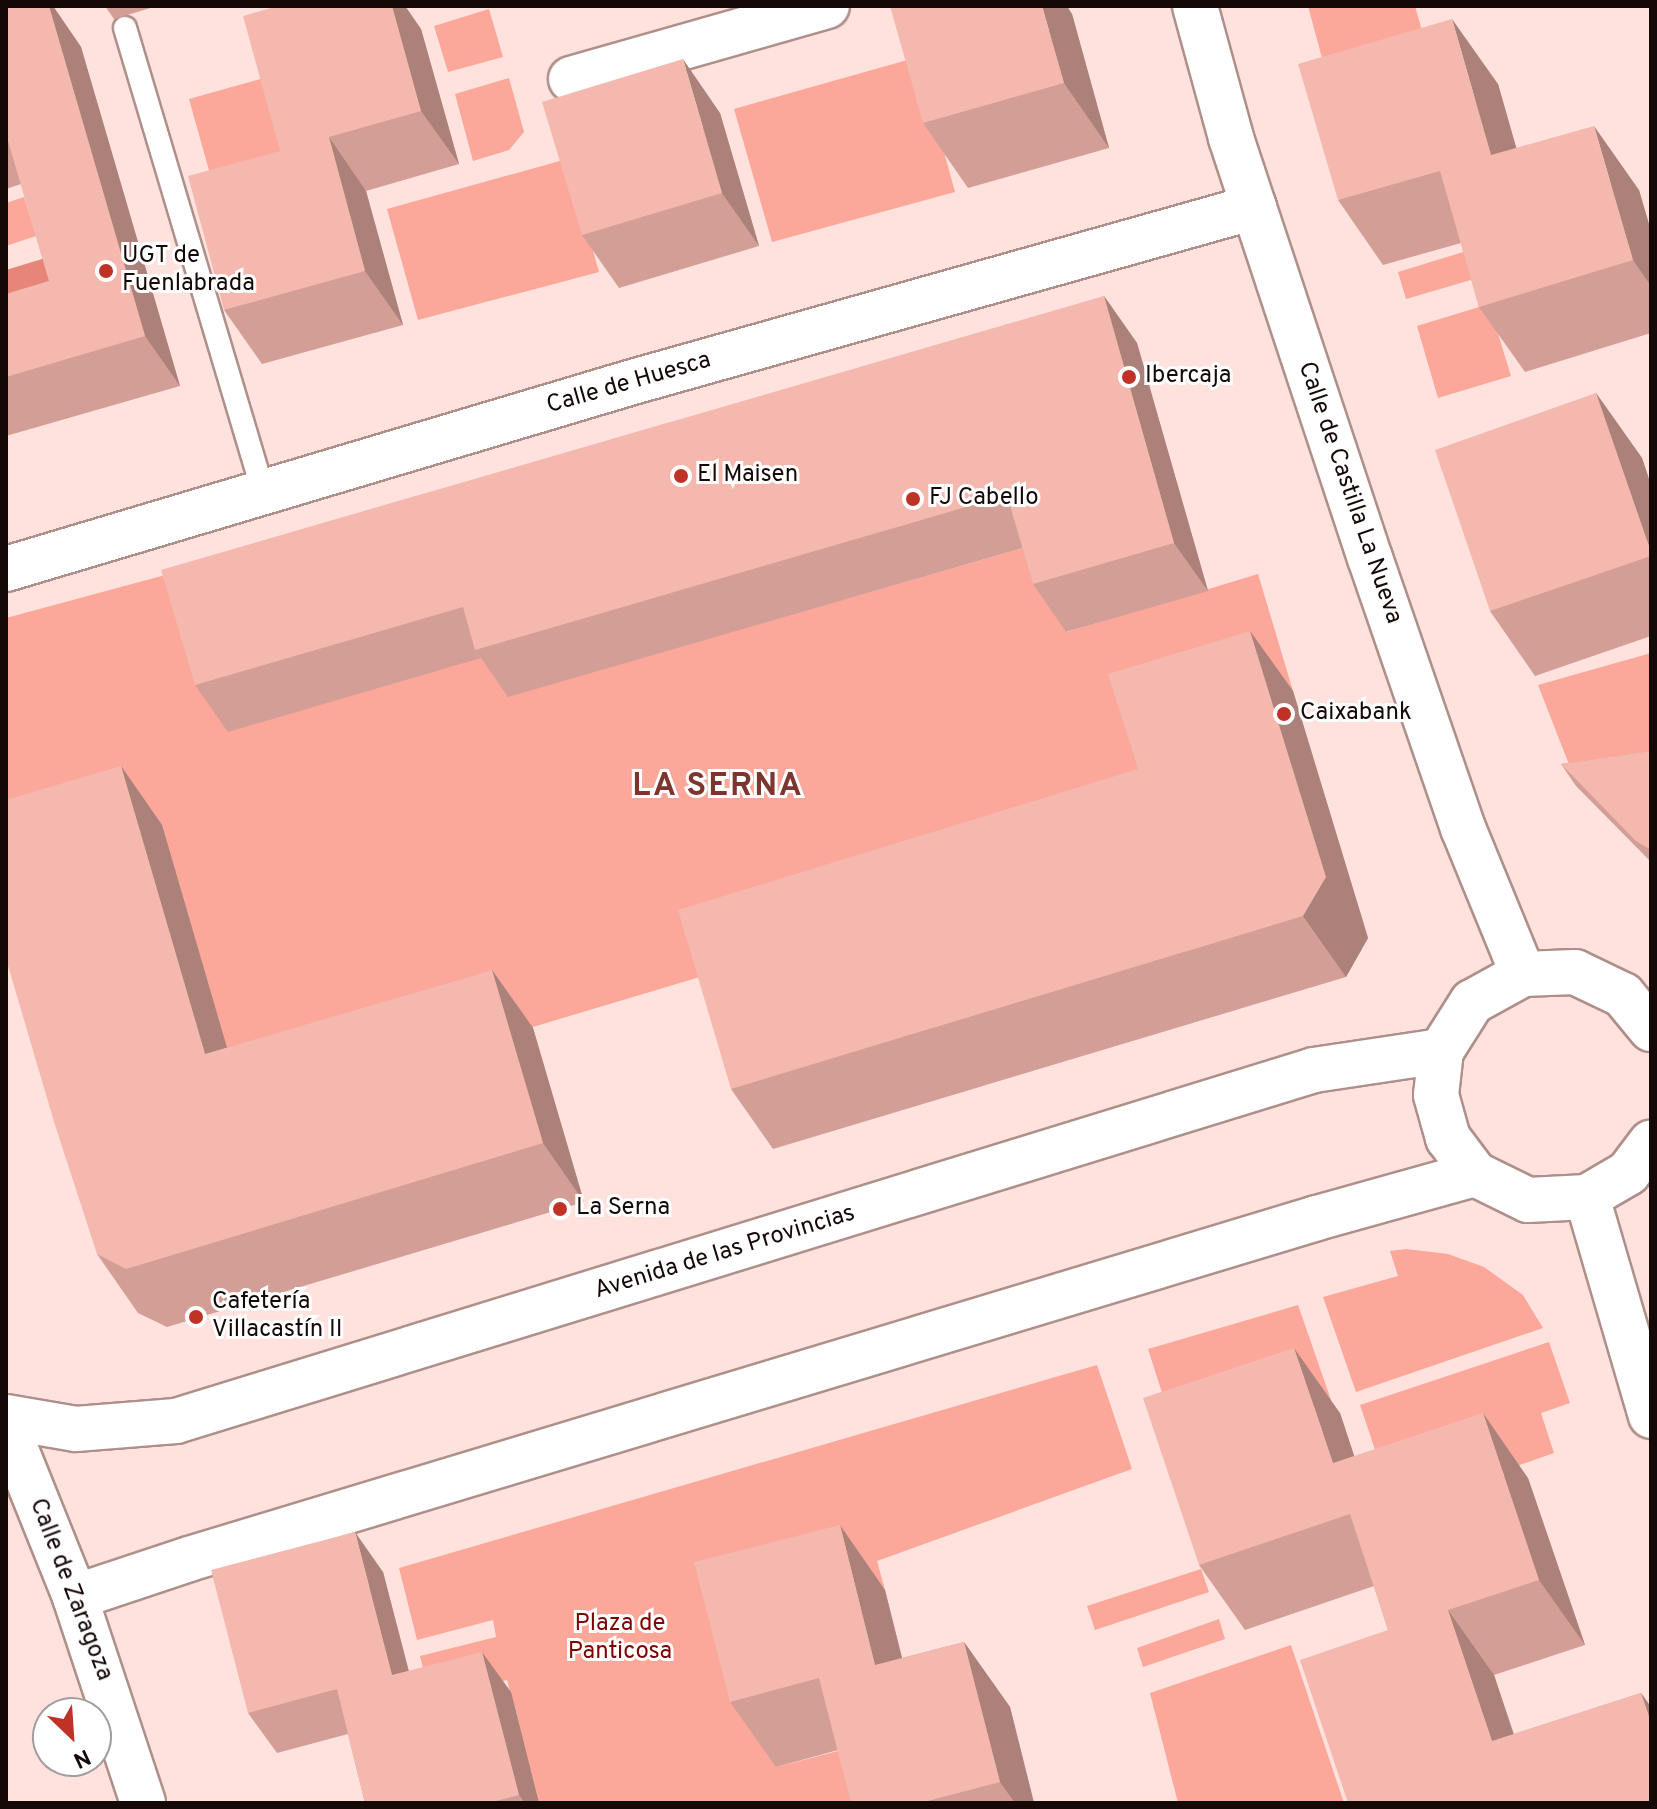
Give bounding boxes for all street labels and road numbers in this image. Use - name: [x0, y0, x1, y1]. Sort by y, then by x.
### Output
- street label: Calle de Huesca: [544, 347, 714, 421]
- street label: Calle de Castilla La Nueva: [1291, 358, 1407, 628]
- street label: Avenida de las Provincias: [591, 1200, 859, 1306]
- street label: Calle de Zaragoza: [22, 1495, 118, 1685]

